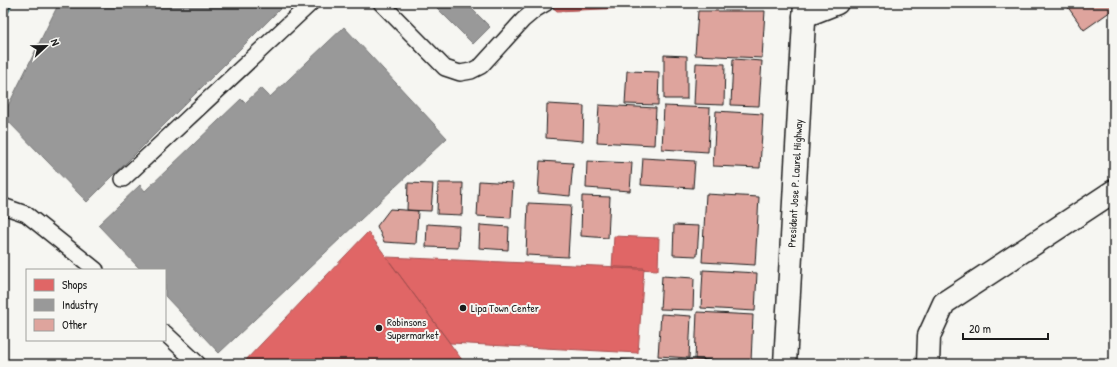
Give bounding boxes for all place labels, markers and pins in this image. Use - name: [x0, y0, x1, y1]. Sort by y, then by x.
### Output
- place label: Lipa Town Center: [471, 301, 540, 315]
- marker: Lipa Town Center: [458, 303, 468, 313]
- place label: Robinsons Supermarket: [387, 315, 439, 342]
- marker: Robinsons Supermarket: [374, 323, 384, 333]

